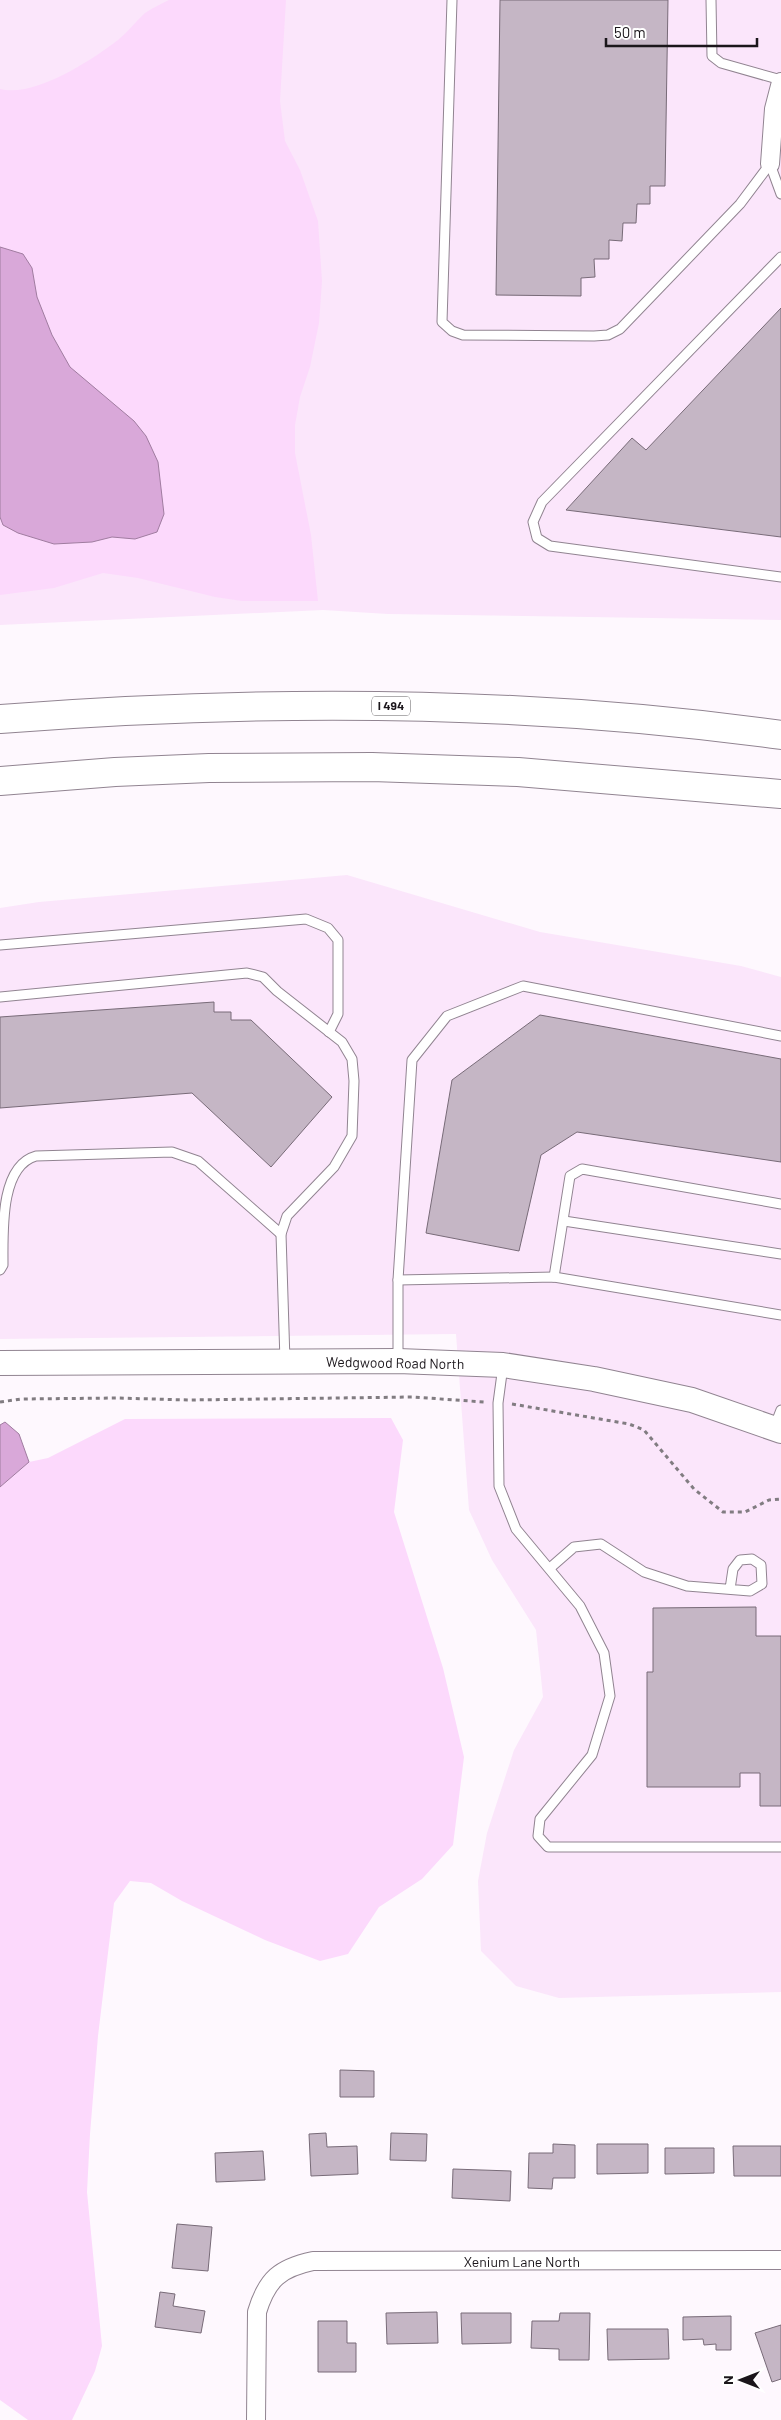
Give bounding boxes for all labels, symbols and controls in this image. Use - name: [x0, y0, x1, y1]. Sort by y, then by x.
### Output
- scale bar: [606, 15, 757, 47]
- text: 50 m: [614, 23, 646, 41]
- road number: I 494: [372, 696, 410, 716]
- street label: Wedgwood Road North: [326, 1353, 464, 1372]
- street label: Xenium Lane North: [464, 2253, 580, 2270]
- north arrow: [716, 2355, 766, 2405]
- text: N: [719, 2375, 736, 2385]

